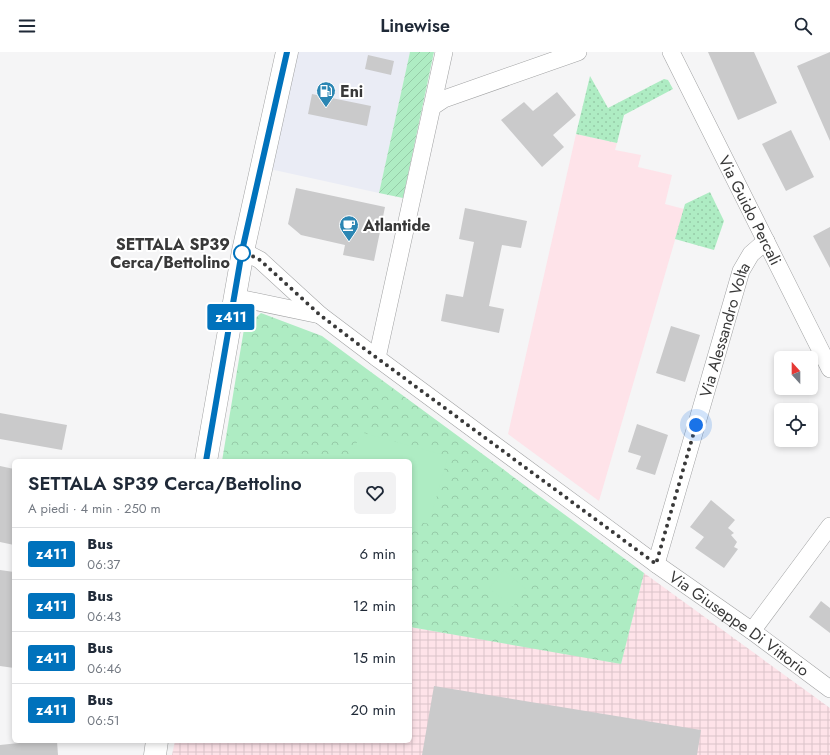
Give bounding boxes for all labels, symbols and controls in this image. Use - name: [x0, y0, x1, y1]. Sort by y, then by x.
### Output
- text: Linewise: [380, 13, 450, 39]
- icon: menu: [16, 15, 38, 37]
- icon: search: [792, 15, 814, 37]
- fuel station icon: Eni: [315, 80, 337, 108]
- place label: Eni: [340, 80, 363, 103]
- street label: Via Guido Percali: [713, 151, 788, 269]
- cafe icon: Atlantide: [338, 214, 360, 242]
- place label: Atlantide: [362, 214, 431, 237]
- place label: SETTALA SP39 Cerca/Bettolino: [110, 233, 230, 274]
- marker: SETTALA SP39 Cerca/Bettolino: [233, 244, 251, 262]
- street label: Via Alessandro Volta: [693, 257, 755, 400]
- line badge: z411: [203, 304, 259, 330]
- text: z411: [215, 307, 247, 327]
- north arrow: [774, 351, 818, 395]
- map controls: [774, 351, 818, 447]
- button: locate: [774, 403, 818, 447]
- your location: [686, 415, 706, 435]
- text: SETTALA SP39 Cerca/Bettolino: [28, 470, 302, 497]
- button: heart: [354, 472, 396, 514]
- text: A piedi · 4 min · 250 m: [28, 499, 161, 518]
- text: Bus: [87, 533, 113, 555]
- text: 6 min: [359, 543, 396, 565]
- text: z411: [36, 544, 67, 564]
- text: 06:37: [87, 555, 120, 574]
- street label: Via Giuseppe Di Vittorio: [664, 565, 814, 682]
- text: Bus: [87, 585, 113, 607]
- text: 12 min: [353, 595, 396, 617]
- text: z411: [36, 596, 67, 616]
- text: 06:43: [87, 607, 121, 626]
- text: Bus: [87, 637, 113, 659]
- text: 15 min: [353, 647, 396, 669]
- text: z411: [36, 648, 67, 668]
- text: 06:46: [87, 659, 122, 678]
- text: Bus: [87, 689, 113, 711]
- text: 20 min: [350, 699, 396, 721]
- text: z411: [36, 700, 67, 720]
- text: 06:51: [87, 711, 120, 730]

